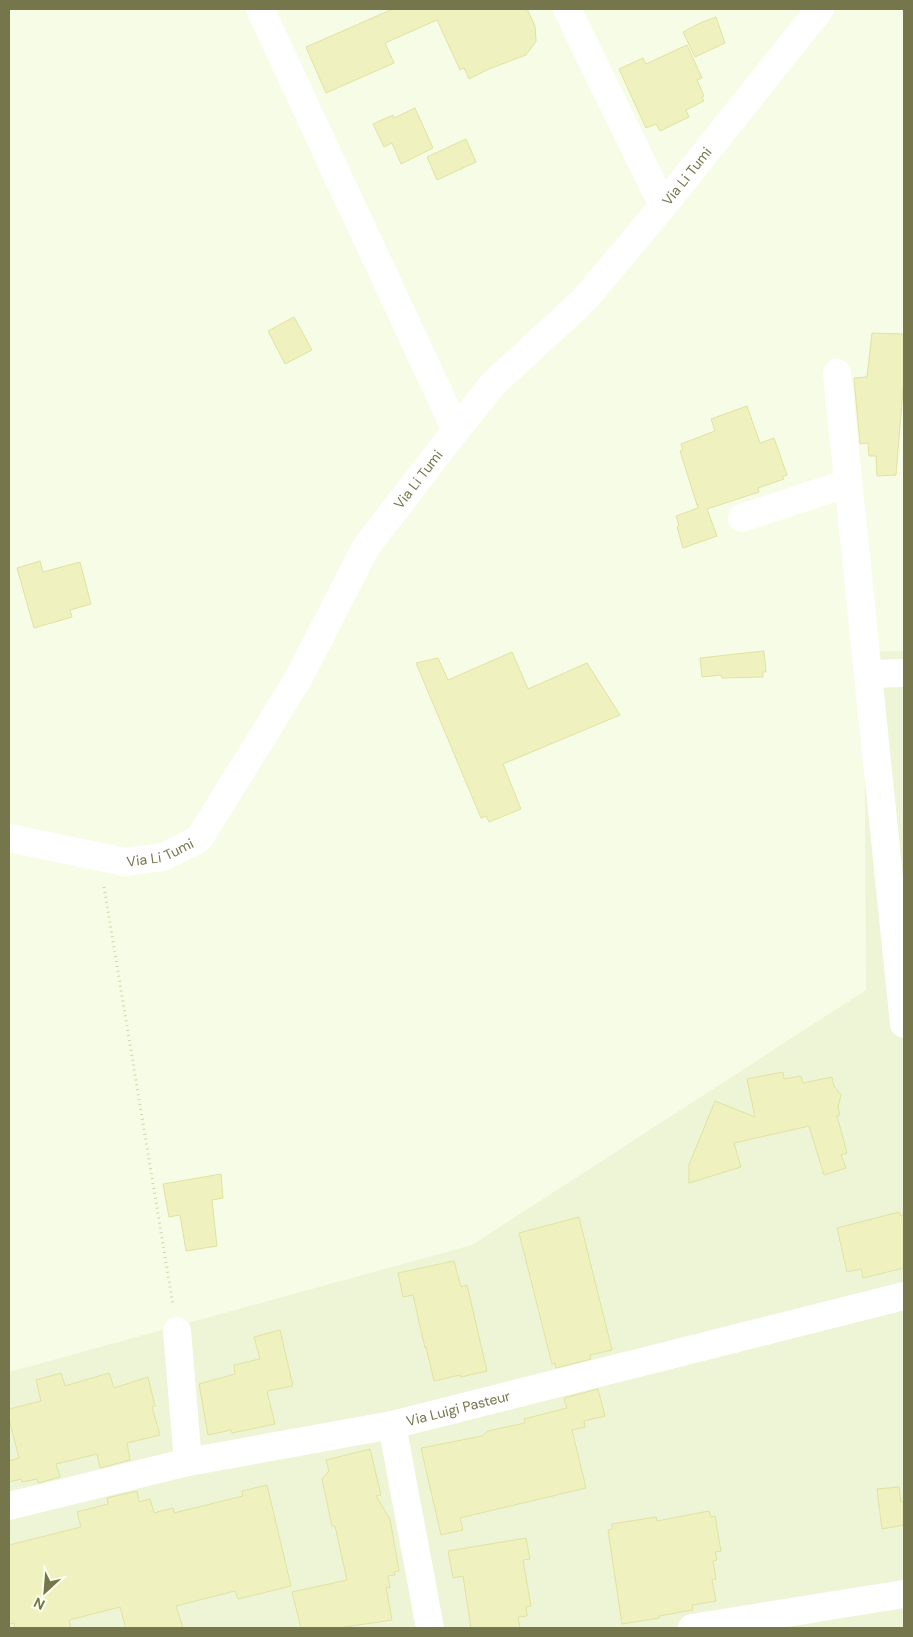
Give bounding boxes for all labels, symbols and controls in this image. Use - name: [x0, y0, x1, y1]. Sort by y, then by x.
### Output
- street label: Via Li Tumi: [658, 143, 715, 209]
- street label: Via Li Tumi: [390, 446, 446, 512]
- street label: Via Li Tumi: [126, 834, 197, 871]
- street label: Via Luigi Pasteur: [404, 1387, 512, 1430]
- north arrow: [20, 1567, 70, 1617]
- text: N: [31, 1593, 48, 1614]

